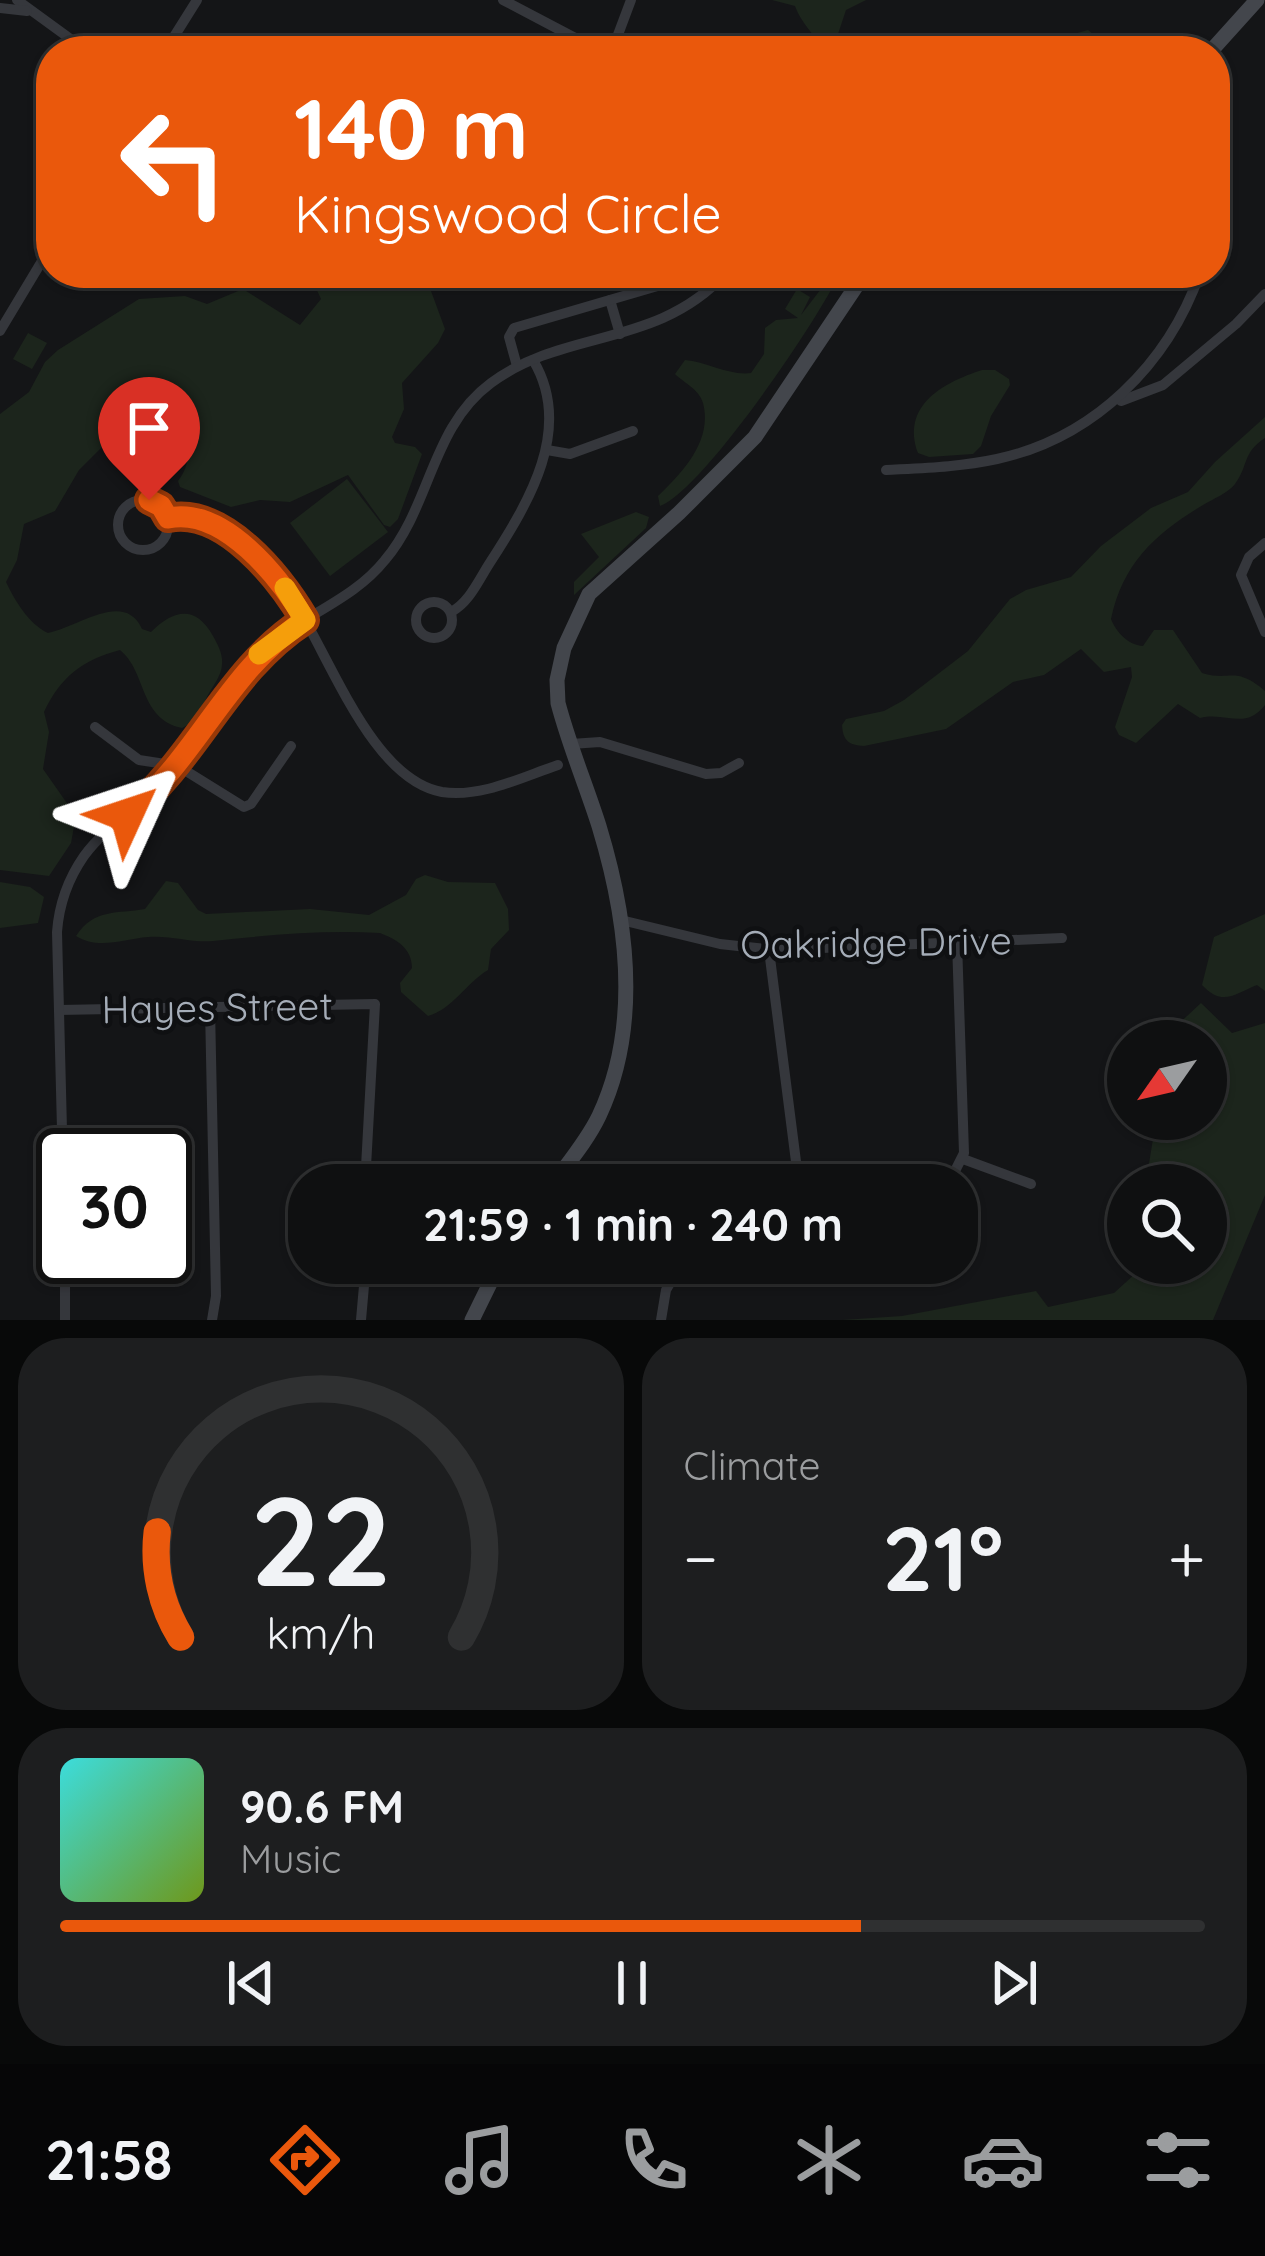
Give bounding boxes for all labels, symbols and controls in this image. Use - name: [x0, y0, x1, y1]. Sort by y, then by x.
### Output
- text: 140 m: [294, 75, 529, 180]
- icon: left: [96, 84, 252, 240]
- text: Kingswood Circle: [294, 179, 722, 247]
- pin: [98, 377, 200, 500]
- icon: arrive: [116, 395, 182, 461]
- position arrow: [64, 752, 190, 878]
- street label: Oakridge Drive: [740, 915, 1012, 969]
- street label: Hayes Street: [101, 980, 333, 1034]
- north arrow: [1107, 1020, 1227, 1140]
- map controls: [1107, 1020, 1227, 1284]
- speed limit sign: 30: [36, 1128, 192, 1284]
- button: search: [1107, 1164, 1227, 1284]
- text: 21:59 · 1 min · 240 m: [423, 1196, 843, 1252]
- text: Climate: [684, 1441, 821, 1490]
- text: 22: [250, 1461, 392, 1617]
- text: 21°: [882, 1501, 1004, 1614]
- text: −: [684, 1516, 718, 1599]
- text: +: [1168, 1516, 1205, 1599]
- text: km/h: [266, 1606, 375, 1660]
- text: 90.6 FM: [240, 1778, 404, 1834]
- text: Music: [240, 1834, 341, 1883]
- icon: previous: [218, 1950, 284, 2016]
- icon: pause: [599, 1950, 665, 2016]
- icon: next: [981, 1950, 1047, 2016]
- icon: directions: [263, 2118, 347, 2202]
- icon: music: [438, 2118, 522, 2202]
- icon: phone: [612, 2118, 696, 2202]
- icon: climate: [787, 2118, 871, 2202]
- icon: car: [961, 2118, 1045, 2202]
- icon: filters: [1136, 2118, 1220, 2202]
- text: 21:58: [45, 2126, 172, 2194]

